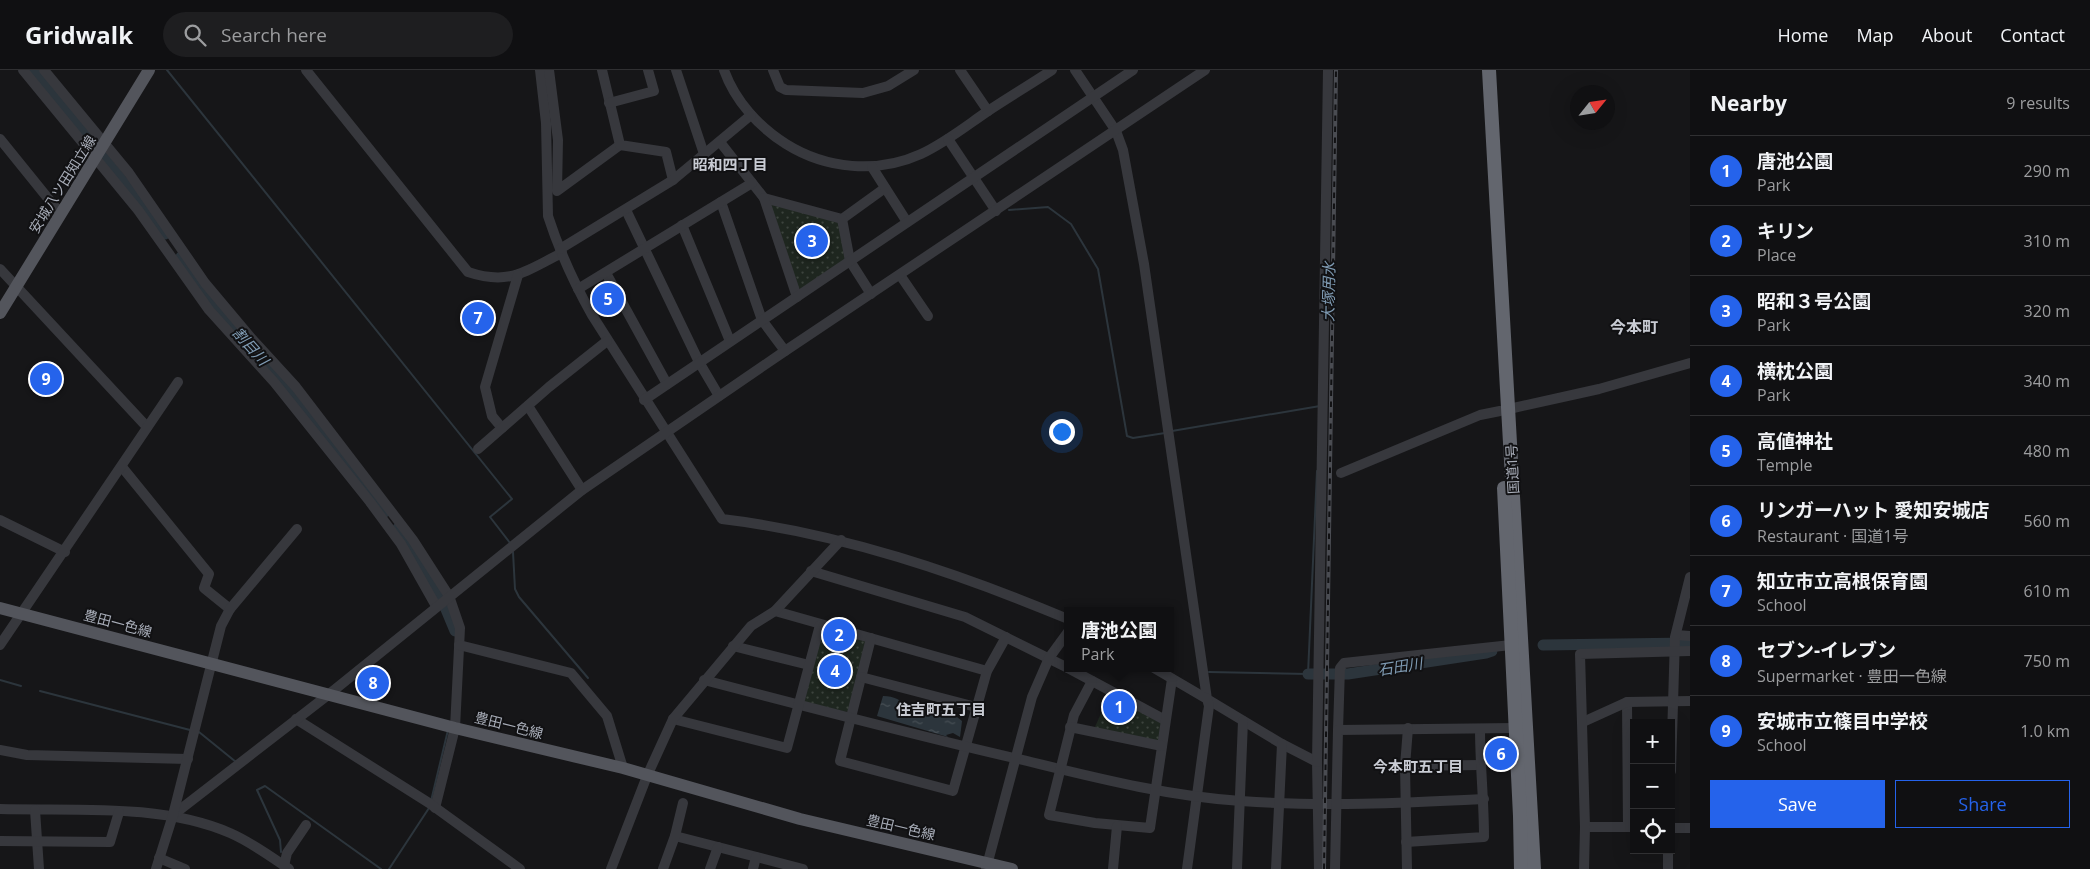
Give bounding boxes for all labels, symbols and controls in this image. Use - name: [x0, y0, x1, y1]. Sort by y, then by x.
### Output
- search box: [163, 12, 513, 57]
- text: Gridwalk: [25, 18, 133, 51]
- icon: search: [181, 21, 209, 49]
- text: Search here: [221, 22, 327, 48]
- text: Home: [1778, 23, 1828, 47]
- text: Map: [1856, 23, 1894, 47]
- text: About: [1922, 23, 1972, 47]
- text: Contact: [2000, 23, 2065, 47]
- north arrow: [1570, 85, 1615, 130]
- text: Nearby: [1710, 89, 1787, 117]
- text: 9 results: [2006, 92, 2070, 114]
- street label: 安城八ツ田知立線: [24, 131, 100, 237]
- text: 唐池公園: [1757, 148, 1833, 174]
- district label: 昭和四丁目: [692, 154, 768, 174]
- text: 1: [1721, 160, 1731, 182]
- text: 290 m: [2024, 160, 2070, 182]
- text: Park: [1757, 174, 1790, 196]
- text: キリン: [1757, 218, 1814, 244]
- pin: 3: [796, 222, 828, 260]
- text: 2: [1721, 230, 1731, 252]
- text: 310 m: [2024, 230, 2070, 252]
- text: Place: [1757, 244, 1796, 266]
- water label: 大塚用水: [1317, 260, 1339, 322]
- pin: 5: [592, 280, 624, 318]
- text: 昭和３号公園: [1757, 288, 1871, 314]
- pin: 7: [462, 299, 494, 337]
- text: 3: [1721, 300, 1731, 322]
- text: 320 m: [2024, 300, 2070, 322]
- text: Park: [1757, 314, 1790, 336]
- district label: 今本町: [1610, 316, 1658, 338]
- water label: 割目川: [229, 323, 275, 371]
- text: 横枕公園: [1757, 358, 1833, 384]
- pin: 9: [30, 360, 62, 398]
- text: 4: [1721, 370, 1731, 392]
- text: 340 m: [2024, 370, 2070, 392]
- text: Park: [1757, 384, 1790, 406]
- your location: [1049, 419, 1075, 445]
- text: 高値神社: [1757, 428, 1833, 454]
- text: 5: [1721, 440, 1731, 462]
- text: 480 m: [2024, 440, 2070, 462]
- street label: 国道1号: [1501, 444, 1523, 494]
- text: Temple: [1757, 454, 1812, 476]
- text: リンガーハット 愛知安城店: [1757, 497, 1990, 523]
- text: 6: [1721, 510, 1731, 532]
- text: 560 m: [2024, 510, 2070, 532]
- text: Restaurant · 国道1号: [1757, 525, 1909, 547]
- text: 知立市立高根保育園: [1757, 568, 1928, 594]
- text: 7: [1721, 580, 1731, 602]
- text: 610 m: [2024, 580, 2070, 602]
- text: School: [1757, 594, 1807, 616]
- street label: 豊田一色線: [82, 605, 154, 641]
- popup: [1064, 607, 1174, 672]
- pin: 2: [823, 616, 855, 654]
- text: 唐池公園: [1081, 617, 1157, 643]
- text: セブン-イレブン: [1757, 637, 1896, 663]
- text: Park: [1081, 643, 1114, 665]
- text: 8: [1721, 650, 1731, 672]
- text: 750 m: [2024, 650, 2070, 672]
- pin: 4: [819, 652, 851, 690]
- water label: 石田川: [1376, 652, 1426, 679]
- pin: 8: [357, 664, 389, 702]
- text: Supermarket · 豊田一色線: [1757, 665, 1947, 687]
- pin: 1: [1103, 688, 1135, 726]
- district label: 住吉町五丁目: [896, 699, 986, 719]
- street label: 豊田一色線: [473, 707, 545, 743]
- text: 安城市立篠目中学校: [1757, 708, 1928, 734]
- map controls: [1630, 719, 1675, 854]
- button: +: [1630, 719, 1675, 764]
- text: 9: [1721, 720, 1731, 742]
- text: 1.0 km: [2020, 720, 2070, 742]
- text: School: [1757, 734, 1807, 756]
- pin: 6: [1485, 735, 1517, 773]
- district label: 今本町五丁目: [1373, 756, 1463, 776]
- button: −: [1630, 764, 1675, 809]
- button: Save: [1710, 780, 1885, 828]
- button: Share: [1895, 780, 2070, 828]
- button: locate: [1630, 809, 1675, 854]
- street label: 豊田一色線: [865, 810, 937, 844]

